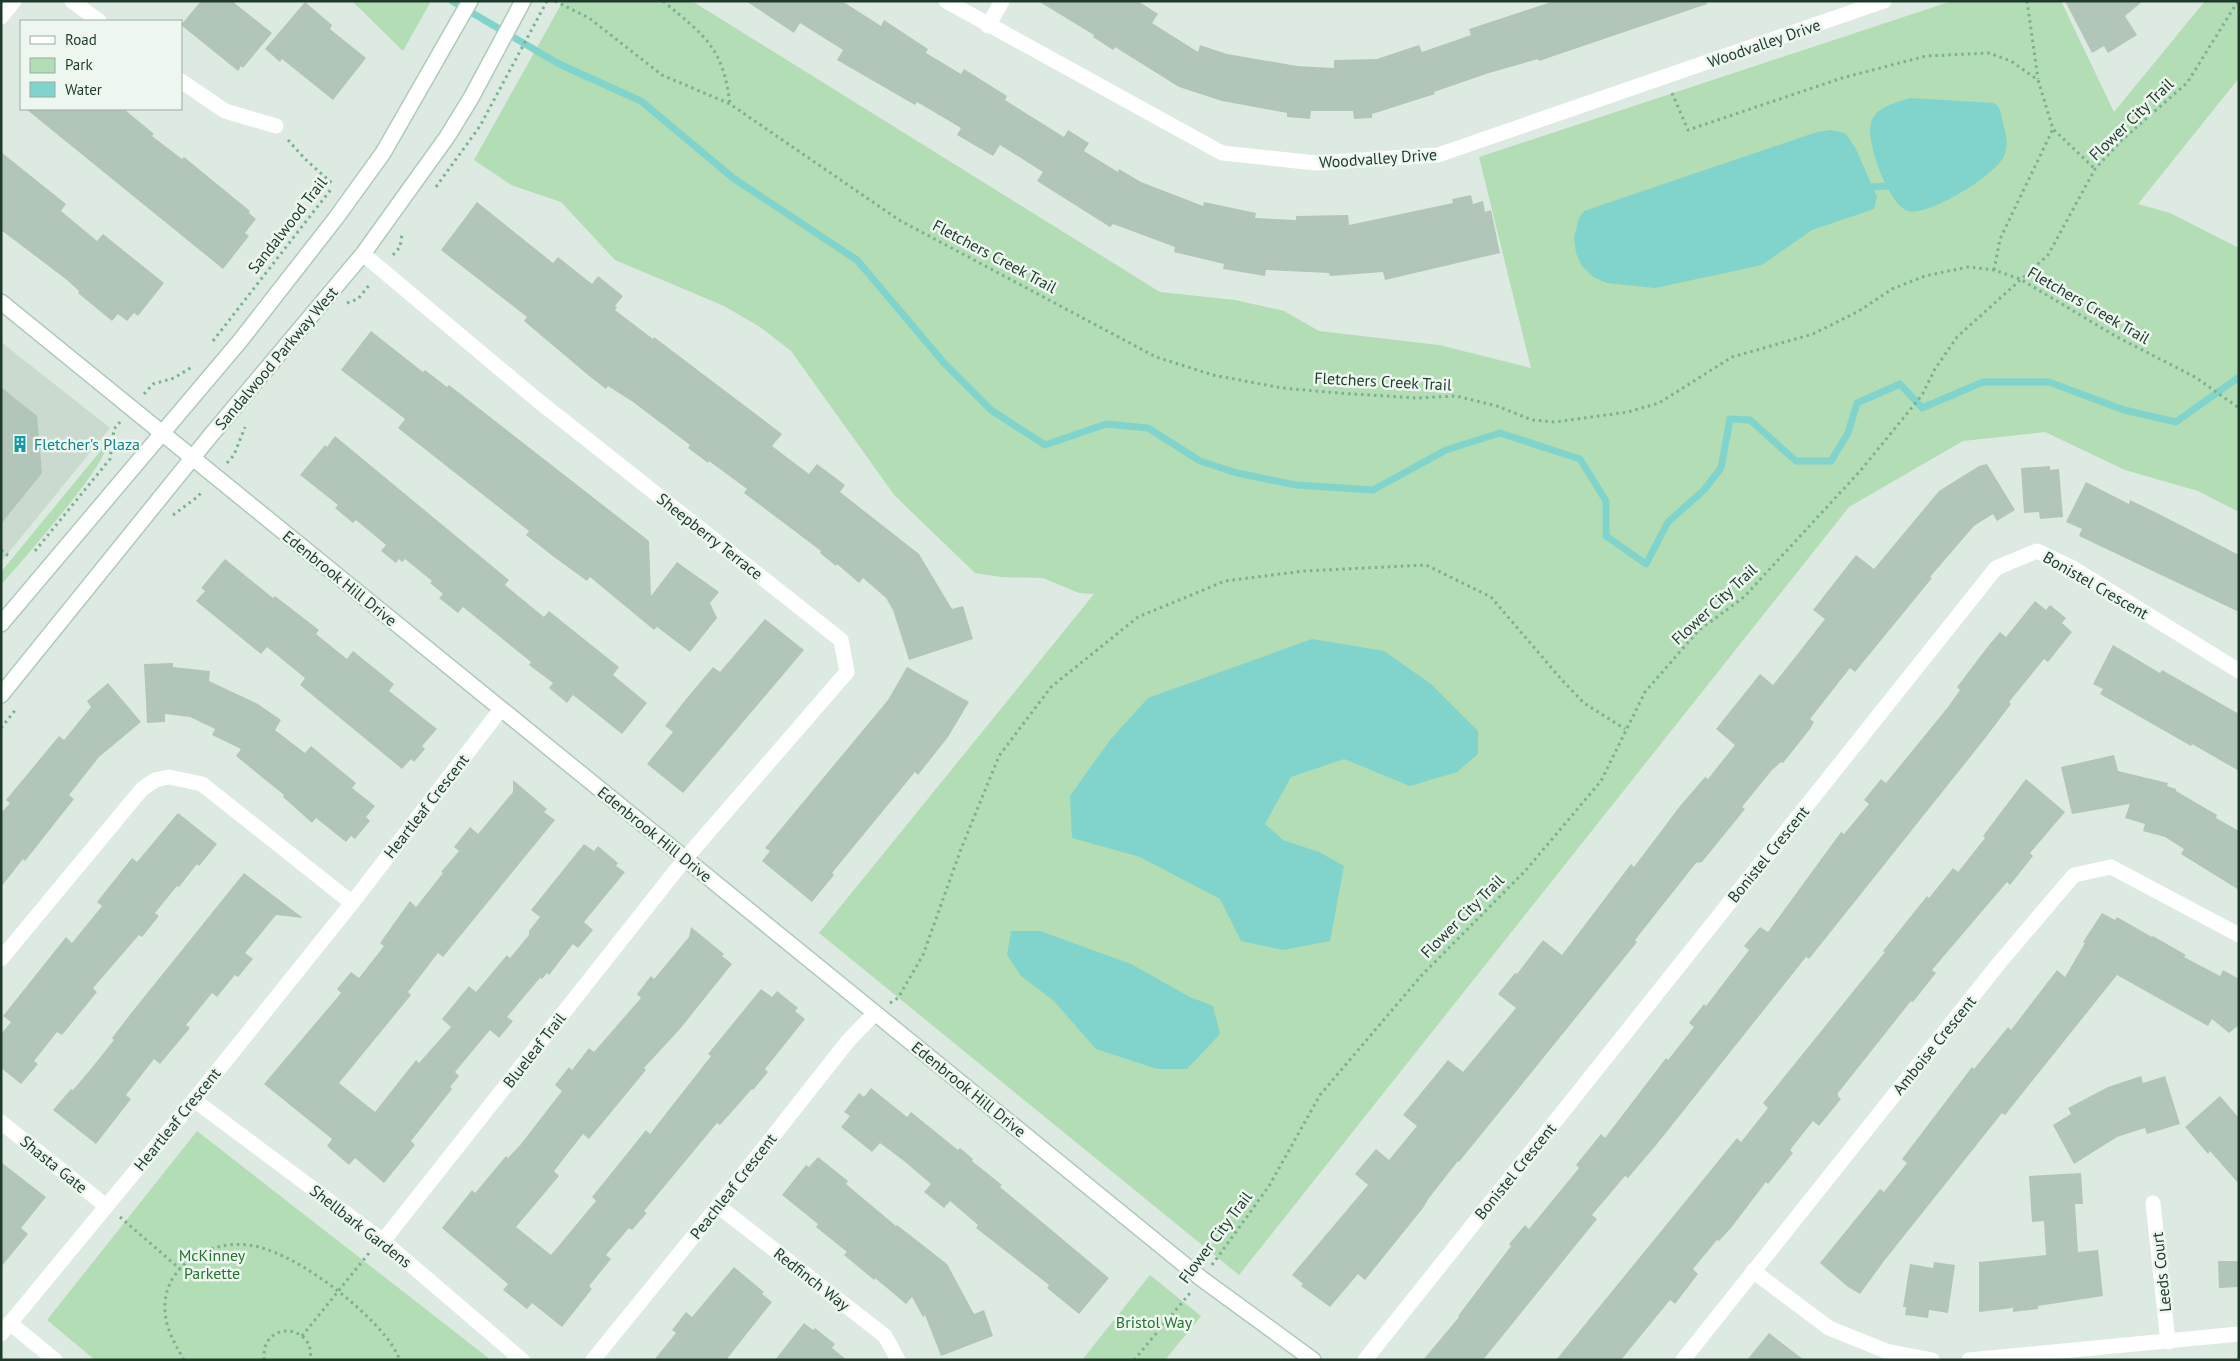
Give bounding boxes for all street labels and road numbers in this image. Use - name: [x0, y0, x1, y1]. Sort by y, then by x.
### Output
- street label: Woodvalley Drive: [1705, 14, 1823, 72]
- street label: Flower City Trail: [2085, 73, 2178, 164]
- street label: Woodvalley Drive: [1318, 144, 1438, 172]
- street label: Sandalwood Trail: [243, 172, 331, 277]
- street label: Fletchers Creek Trail: [929, 215, 1061, 297]
- street label: Fletchers Creek Trail: [2024, 262, 2154, 348]
- street label: Sandalwood Parkway West: [210, 282, 342, 434]
- street label: Fletchers Creek Trail: [1314, 367, 1453, 395]
- street label: Sheepberry Terrace: [653, 488, 767, 584]
- street label: Edenbrook Hill Drive: [279, 526, 401, 630]
- street label: Bonistel Crescent: [2040, 547, 2153, 624]
- street label: Flower City Trail: [1667, 559, 1761, 649]
- street label: Heartleaf Crescent: [379, 750, 473, 862]
- street label: Edenbrook Hill Drive: [594, 782, 716, 886]
- street label: Bonistel Crescent: [1723, 801, 1813, 906]
- street label: Flower City Trail: [1416, 870, 1508, 962]
- street label: Amboise Crescent: [1888, 991, 1980, 1098]
- street label: Blueleaf Trail: [498, 1008, 570, 1092]
- street label: Edenbrook Hill Drive: [908, 1037, 1030, 1141]
- street label: Heartleaf Crescent: [129, 1063, 225, 1174]
- street label: Bonistel Crescent: [1470, 1118, 1560, 1223]
- street label: Peachleaf Crescent: [685, 1129, 781, 1243]
- street label: Shasta Gate: [16, 1131, 92, 1197]
- street label: Shellbark Gardens: [306, 1180, 416, 1272]
- street label: Flower City Trail: [1174, 1187, 1256, 1287]
- street label: Leeds Court: [2147, 1231, 2175, 1313]
- street label: Redfinch Way: [770, 1243, 854, 1315]

